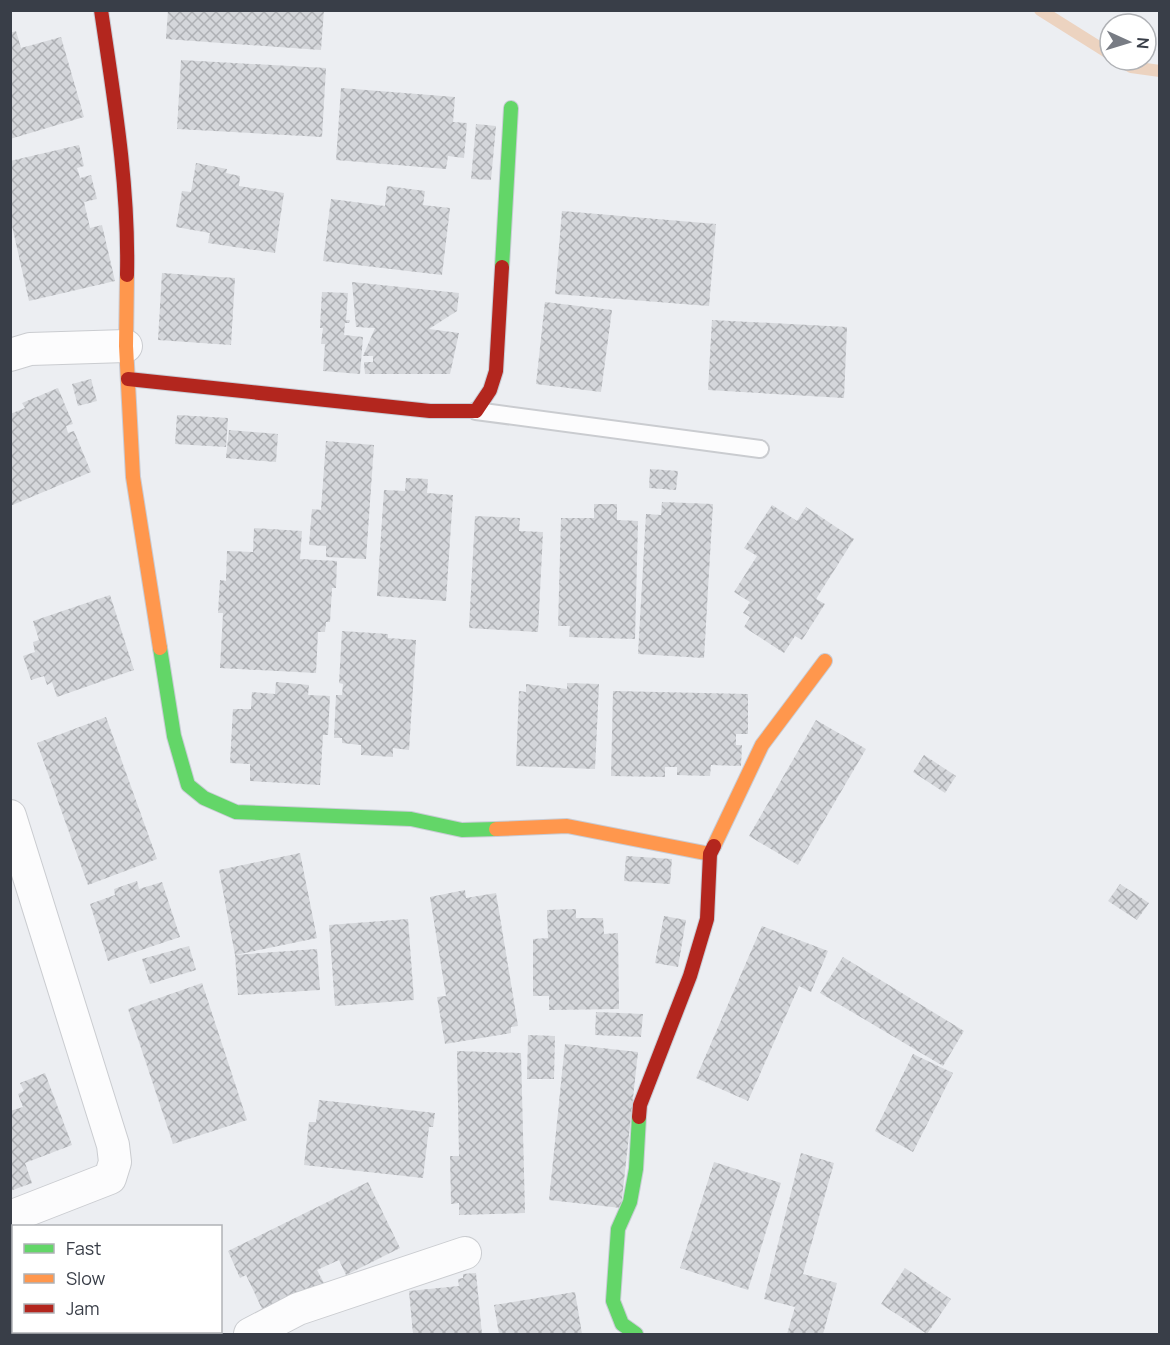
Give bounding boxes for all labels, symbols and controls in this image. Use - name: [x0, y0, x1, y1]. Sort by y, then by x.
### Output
- north arrow: [1098, 12, 1158, 72]
- text: N: [1132, 37, 1154, 50]
- legend: [12, 1225, 222, 1333]
- text: Fast: [66, 1236, 101, 1260]
- text: Slow: [66, 1266, 106, 1290]
- text: Jam: [66, 1296, 100, 1320]

